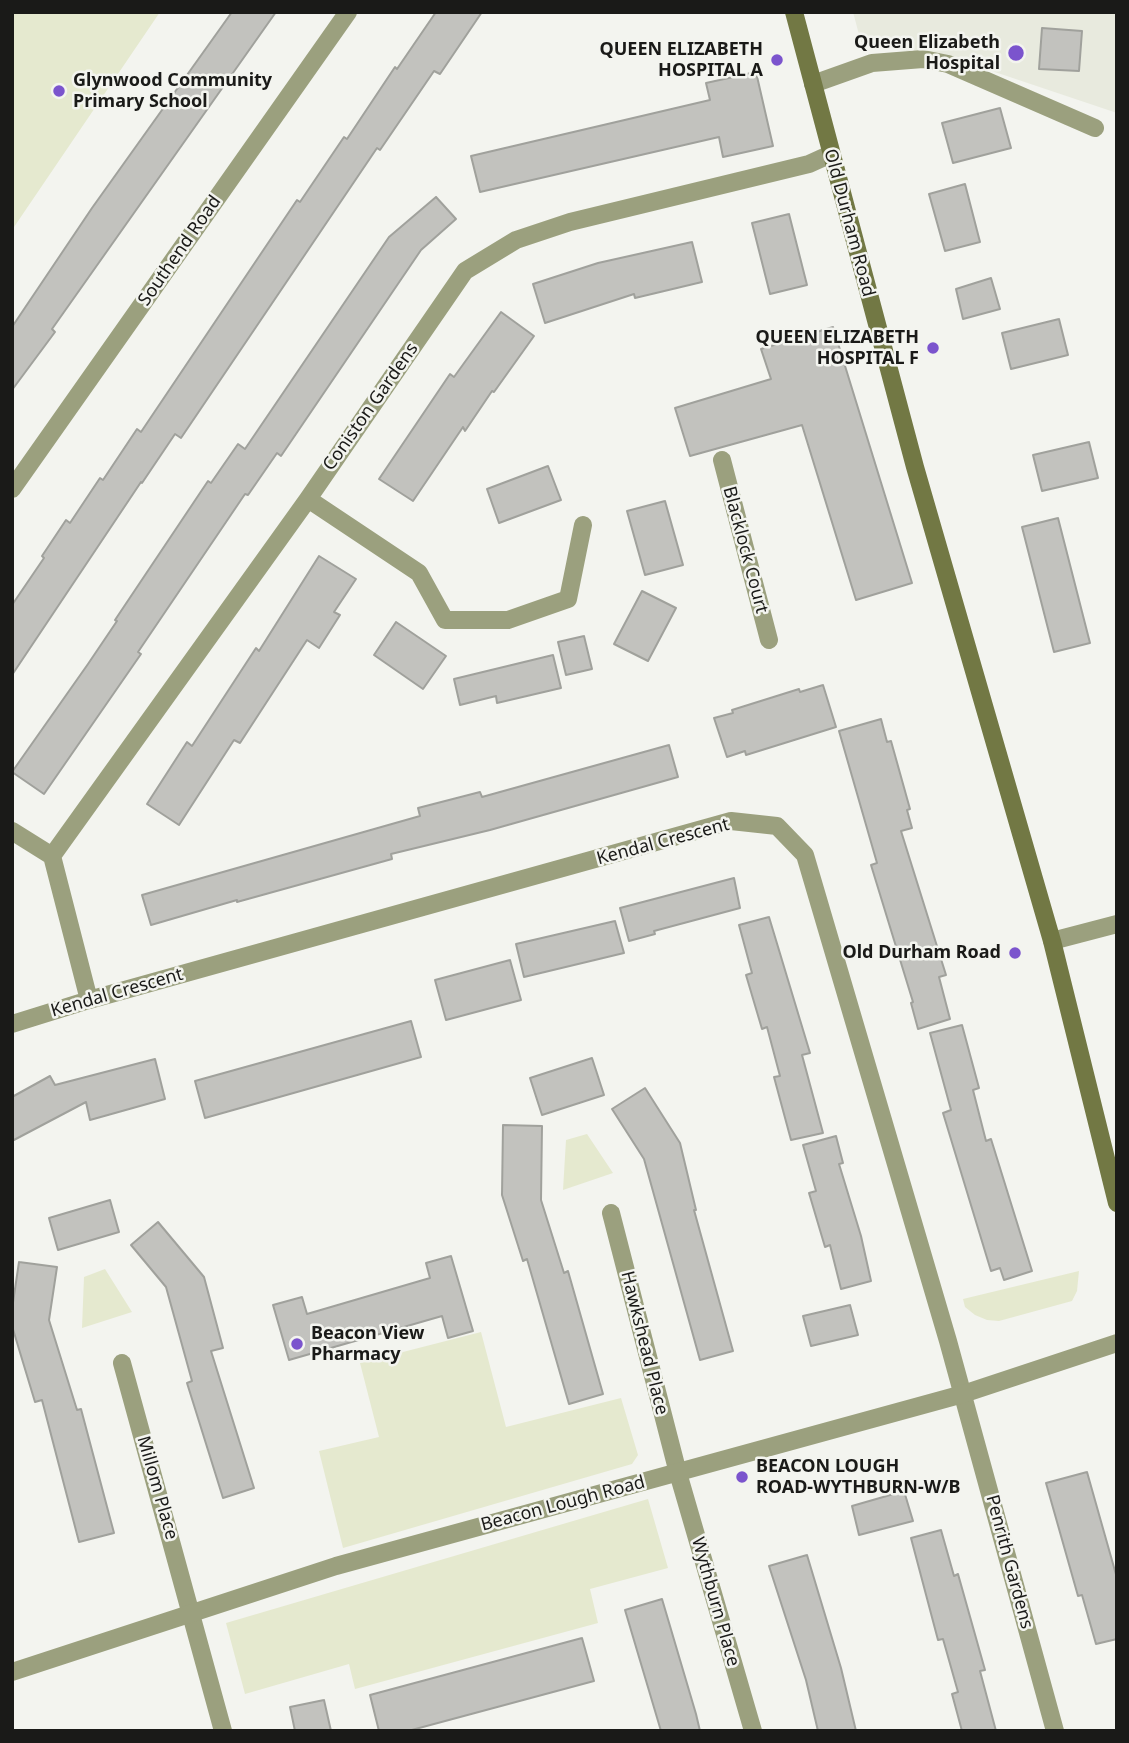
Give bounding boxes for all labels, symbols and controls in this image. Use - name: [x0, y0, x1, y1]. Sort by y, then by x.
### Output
- place label: Queen Elizabeth Hospital: [854, 32, 1000, 74]
- place label: QUEEN ELIZABETH HOSPITAL A: [599, 39, 763, 82]
- marker: Queen Elizabeth Hospital: [1006, 43, 1026, 63]
- marker: QUEEN ELIZABETH HOSPITAL A: [769, 52, 785, 68]
- place label: Glynwood Community Primary School: [73, 70, 272, 112]
- marker: Glynwood Community Primary School: [51, 83, 67, 99]
- street label: Old Durham Road: [819, 147, 879, 299]
- street label: Southend Road: [134, 192, 226, 310]
- place label: QUEEN ELIZABETH HOSPITAL F: [755, 327, 919, 370]
- street label: Coniston Gardens: [319, 339, 423, 475]
- marker: QUEEN ELIZABETH HOSPITAL F: [925, 340, 941, 356]
- street label: Blacklock Court: [718, 484, 772, 616]
- street label: Kendal Crescent: [594, 814, 732, 870]
- place label: Old Durham Road: [842, 942, 1001, 964]
- marker: Old Durham Road: [1007, 945, 1023, 961]
- street label: Kendal Crescent: [48, 964, 186, 1022]
- street label: Hawkshead Place: [616, 1269, 672, 1417]
- place label: Beacon View Pharmacy: [311, 1323, 424, 1366]
- marker: Beacon View Pharmacy: [289, 1336, 305, 1352]
- street label: Millom Place: [132, 1434, 182, 1542]
- place label: BEACON LOUGH ROAD-WYTHBURN-W/B: [756, 1456, 961, 1498]
- marker: BEACON LOUGH ROAD-WYTHBURN-W/B: [734, 1469, 750, 1485]
- street label: Beacon Lough Road: [479, 1472, 647, 1536]
- street label: Penrith Gardens: [981, 1493, 1037, 1631]
- street label: Wythburn Place: [686, 1535, 744, 1669]

